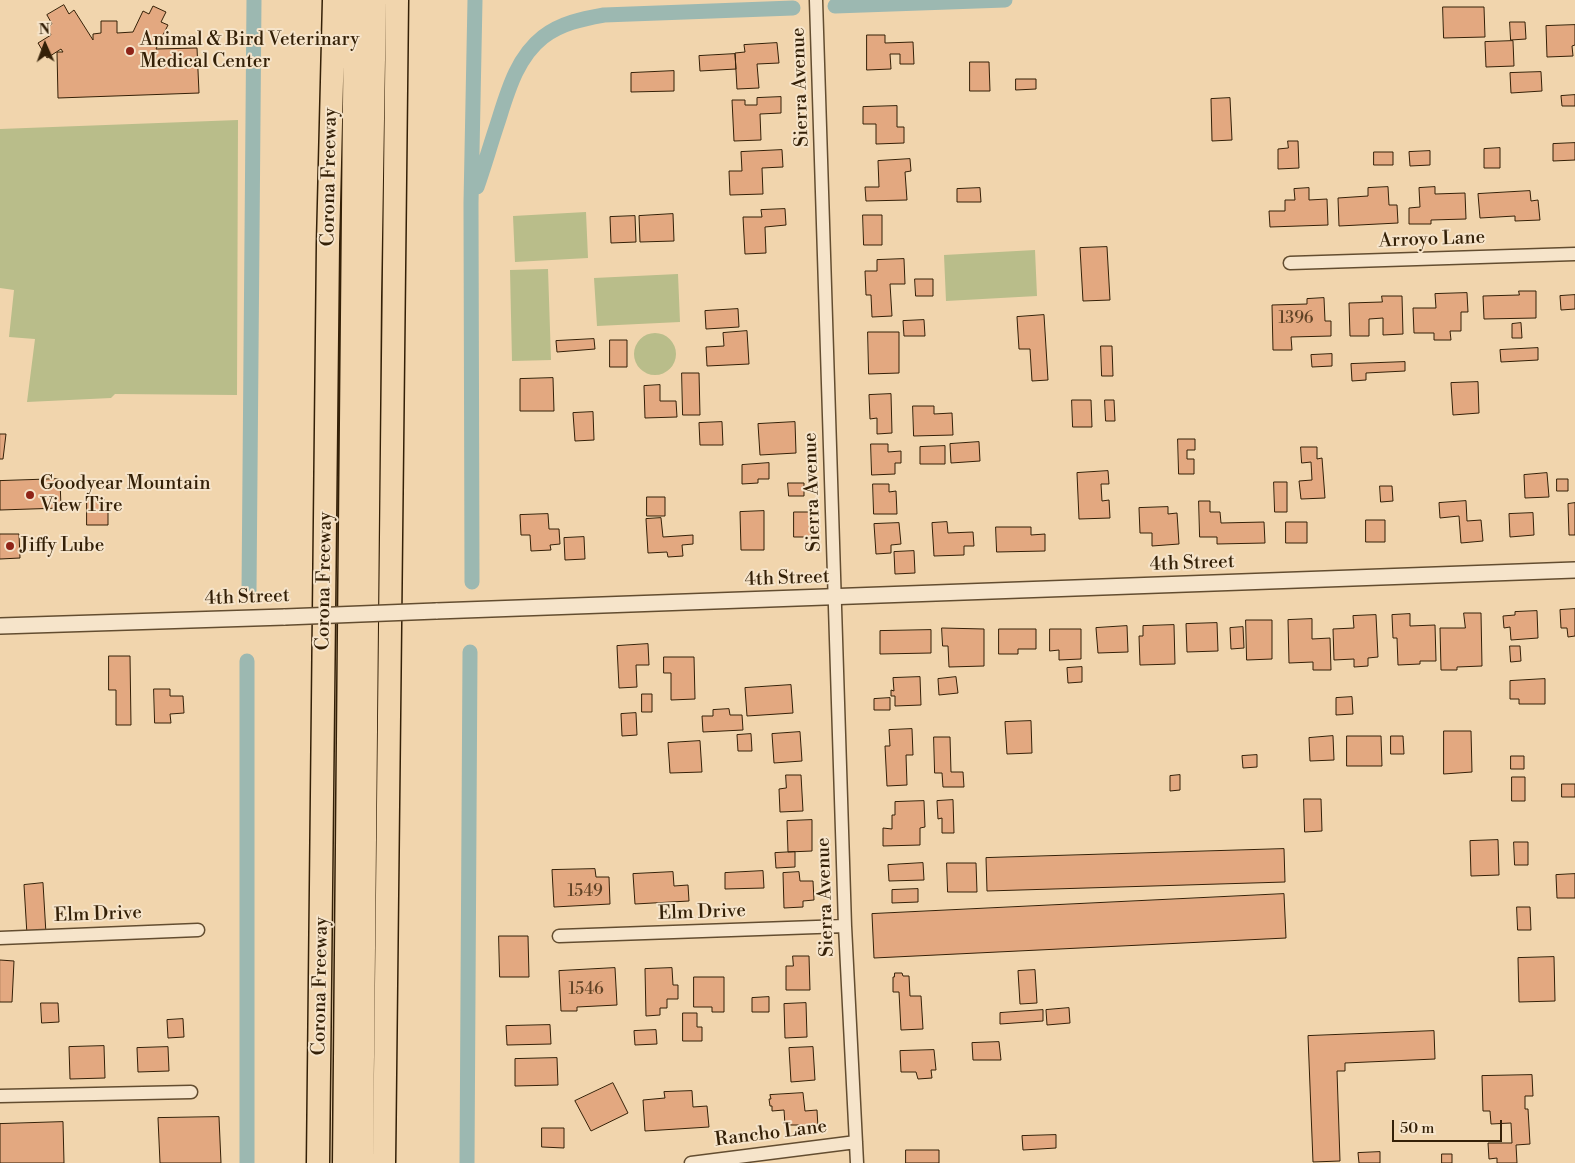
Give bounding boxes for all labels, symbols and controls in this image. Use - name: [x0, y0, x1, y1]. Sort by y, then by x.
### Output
- north arrow: [20, 20, 70, 70]
- text: N: [39, 21, 50, 39]
- street label: Sierra Avenue: [788, 27, 814, 147]
- place label: Animal & Bird Veterinary Medical Center: [140, 29, 360, 73]
- marker: Animal & Bird Veterinary Medical Center: [124, 45, 136, 57]
- street label: Corona Freeway: [317, 107, 343, 247]
- street label: Arroyo Lane: [1378, 227, 1486, 253]
- house number: 1396: [1278, 309, 1314, 329]
- street label: Sierra Avenue: [800, 432, 826, 552]
- place label: Goodyear Mountain View Tire: [40, 473, 211, 517]
- marker: Goodyear Mountain View Tire: [24, 489, 36, 501]
- street label: Corona Freeway: [312, 511, 338, 651]
- place label: Jiffy Lube: [20, 535, 104, 557]
- marker: Jiffy Lube: [4, 540, 16, 552]
- street label: 4th Street: [1149, 551, 1235, 577]
- street label: 4th Street: [744, 566, 830, 592]
- street label: 4th Street: [204, 585, 290, 611]
- street label: Sierra Avenue: [813, 837, 839, 957]
- house number: 1549: [567, 882, 603, 902]
- street label: Elm Drive: [658, 900, 746, 926]
- street label: Elm Drive: [54, 902, 142, 928]
- street label: Corona Freeway: [308, 916, 334, 1056]
- house number: 1546: [568, 980, 604, 1000]
- scale bar: [1395, 1110, 1505, 1142]
- street label: Rancho Lane: [714, 1116, 828, 1152]
- text: 50 m: [1400, 1119, 1434, 1138]

